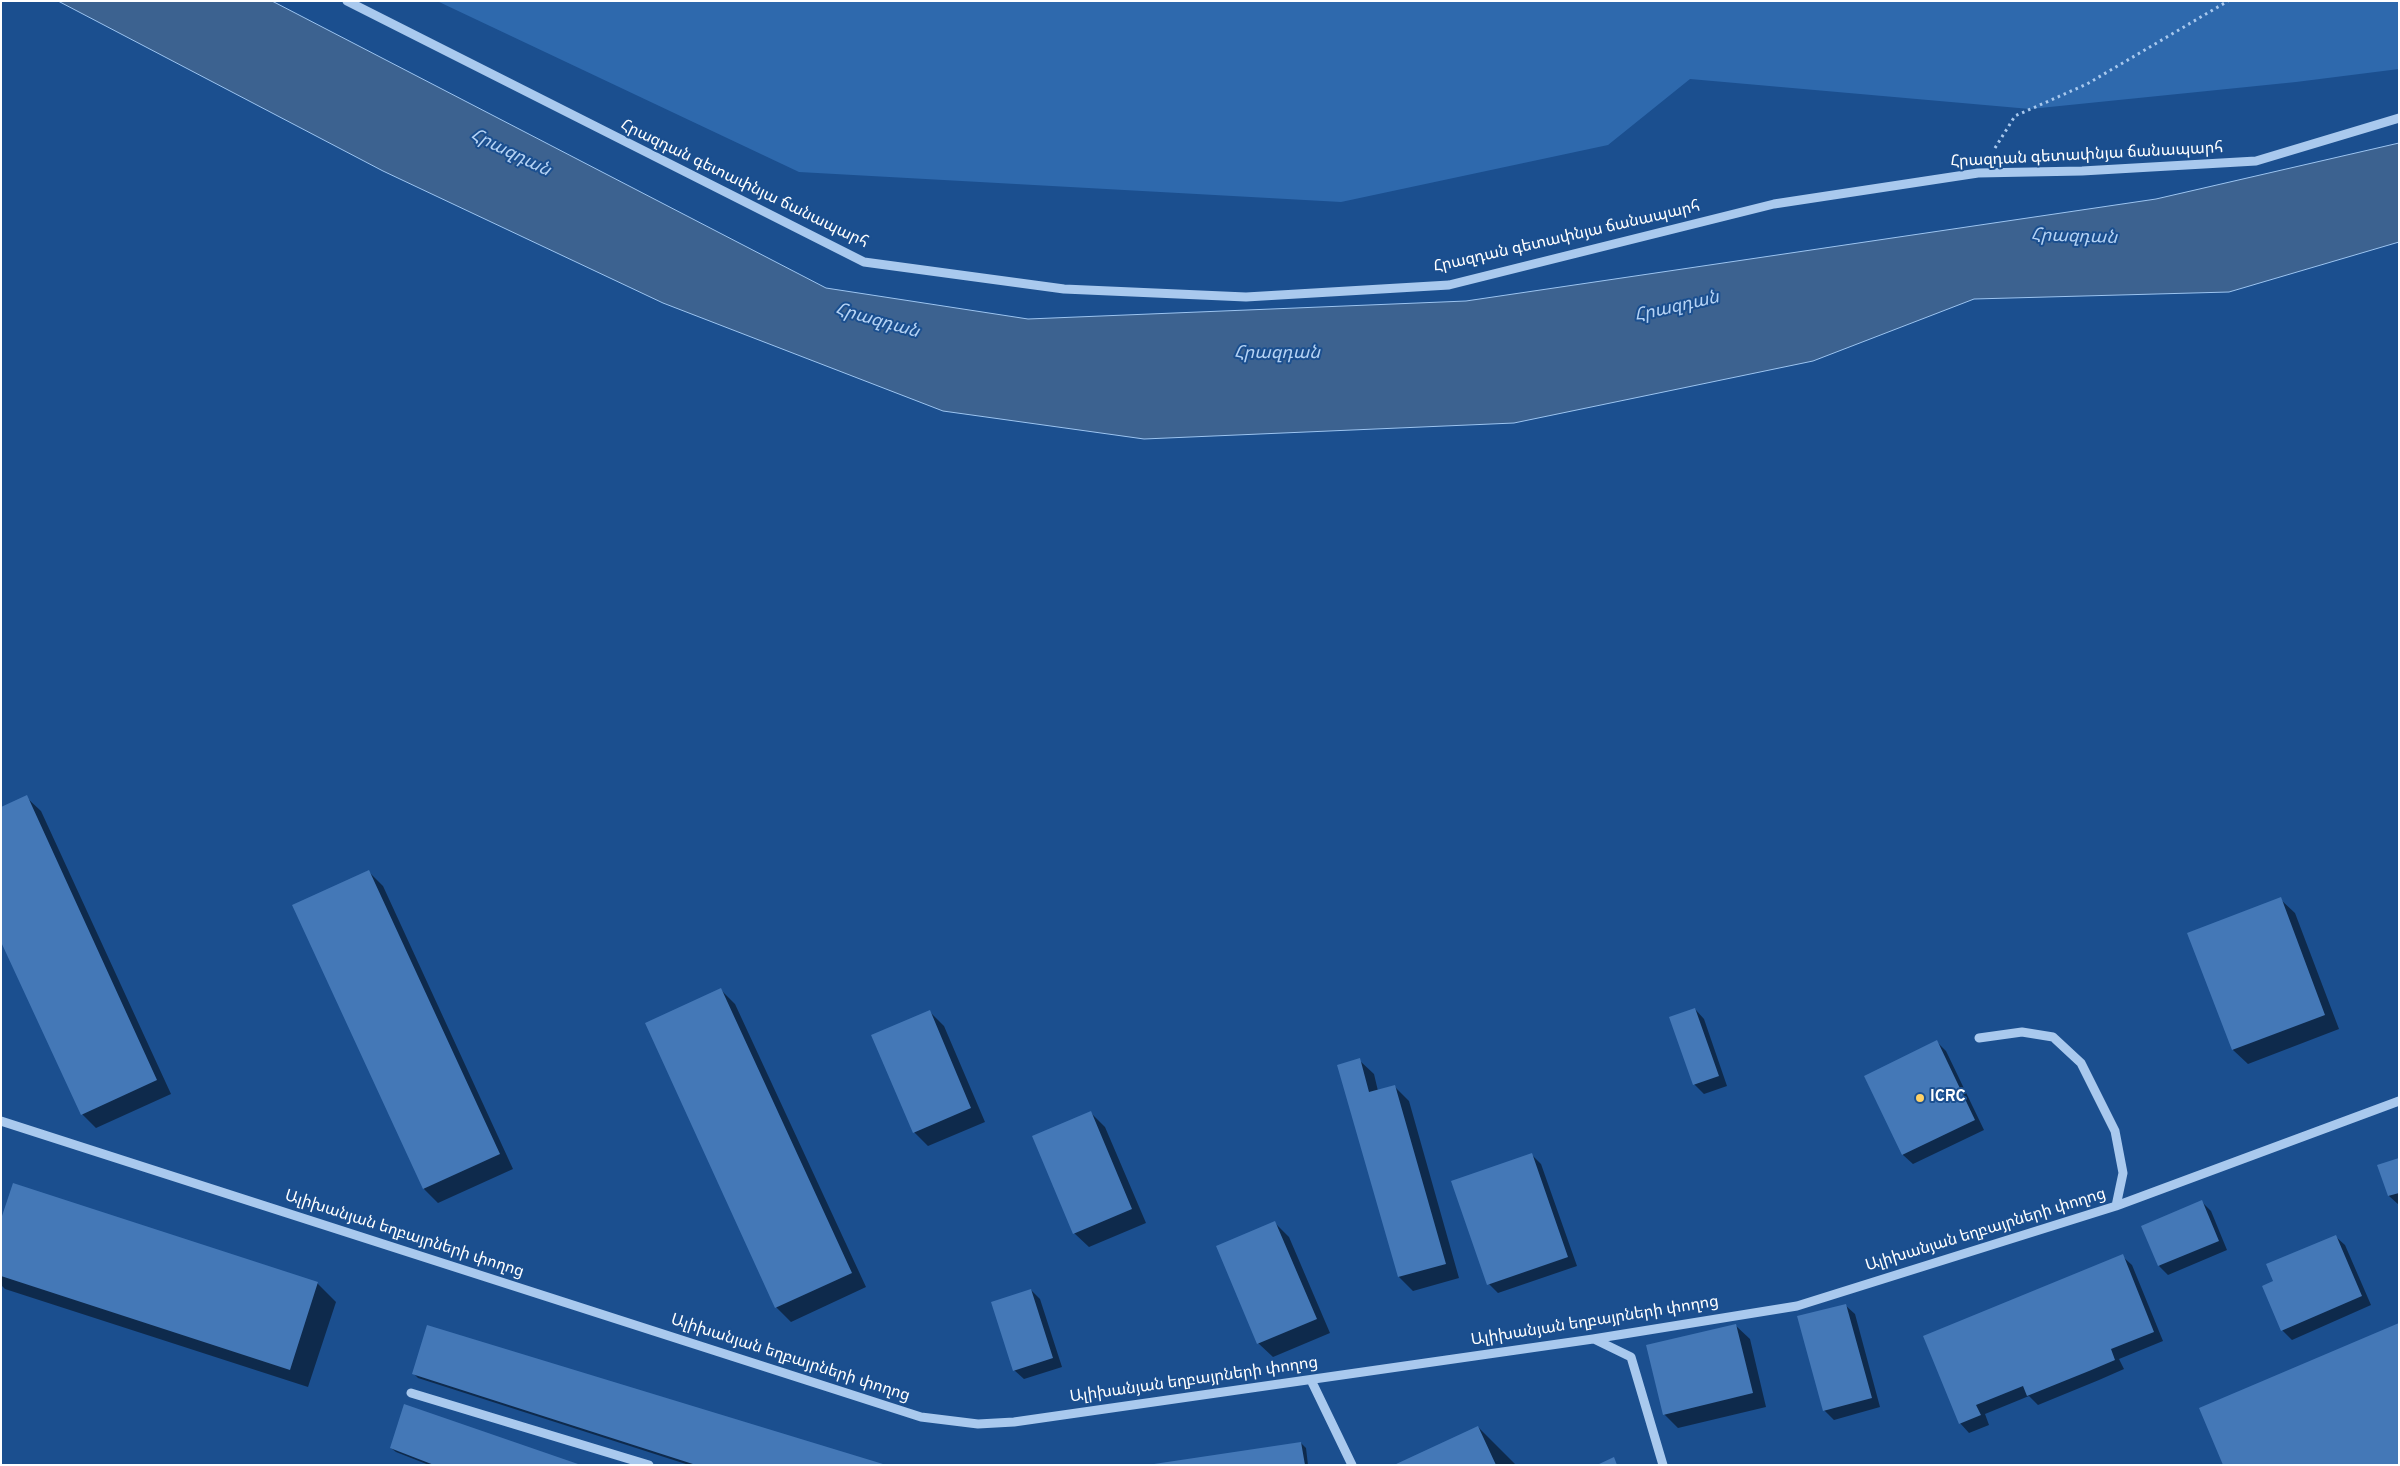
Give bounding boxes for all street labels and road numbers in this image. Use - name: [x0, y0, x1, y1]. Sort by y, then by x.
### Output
- street label: Հրազդան գետափնյա ճանապարհ: [617, 116, 871, 254]
- street label: Հրազդան գետափնյա ճանապարհ: [1950, 139, 2224, 173]
- street label: Հրազդան գետափնյա ճանապարհ: [1432, 198, 1702, 278]
- street label: Ալիխանյան եղբայրների փողոց: [1863, 1185, 2109, 1277]
- street label: Ալիխանյան եղբայրների փողոց: [282, 1187, 526, 1283]
- street label: Ալիխանյան եղբայրների փողոց: [1470, 1293, 1720, 1351]
- street label: Ալիխանյան եղբայրների փողոց: [668, 1311, 912, 1407]
- street label: Ալիխանյան եղբայրների փողոց: [1069, 1354, 1319, 1408]

